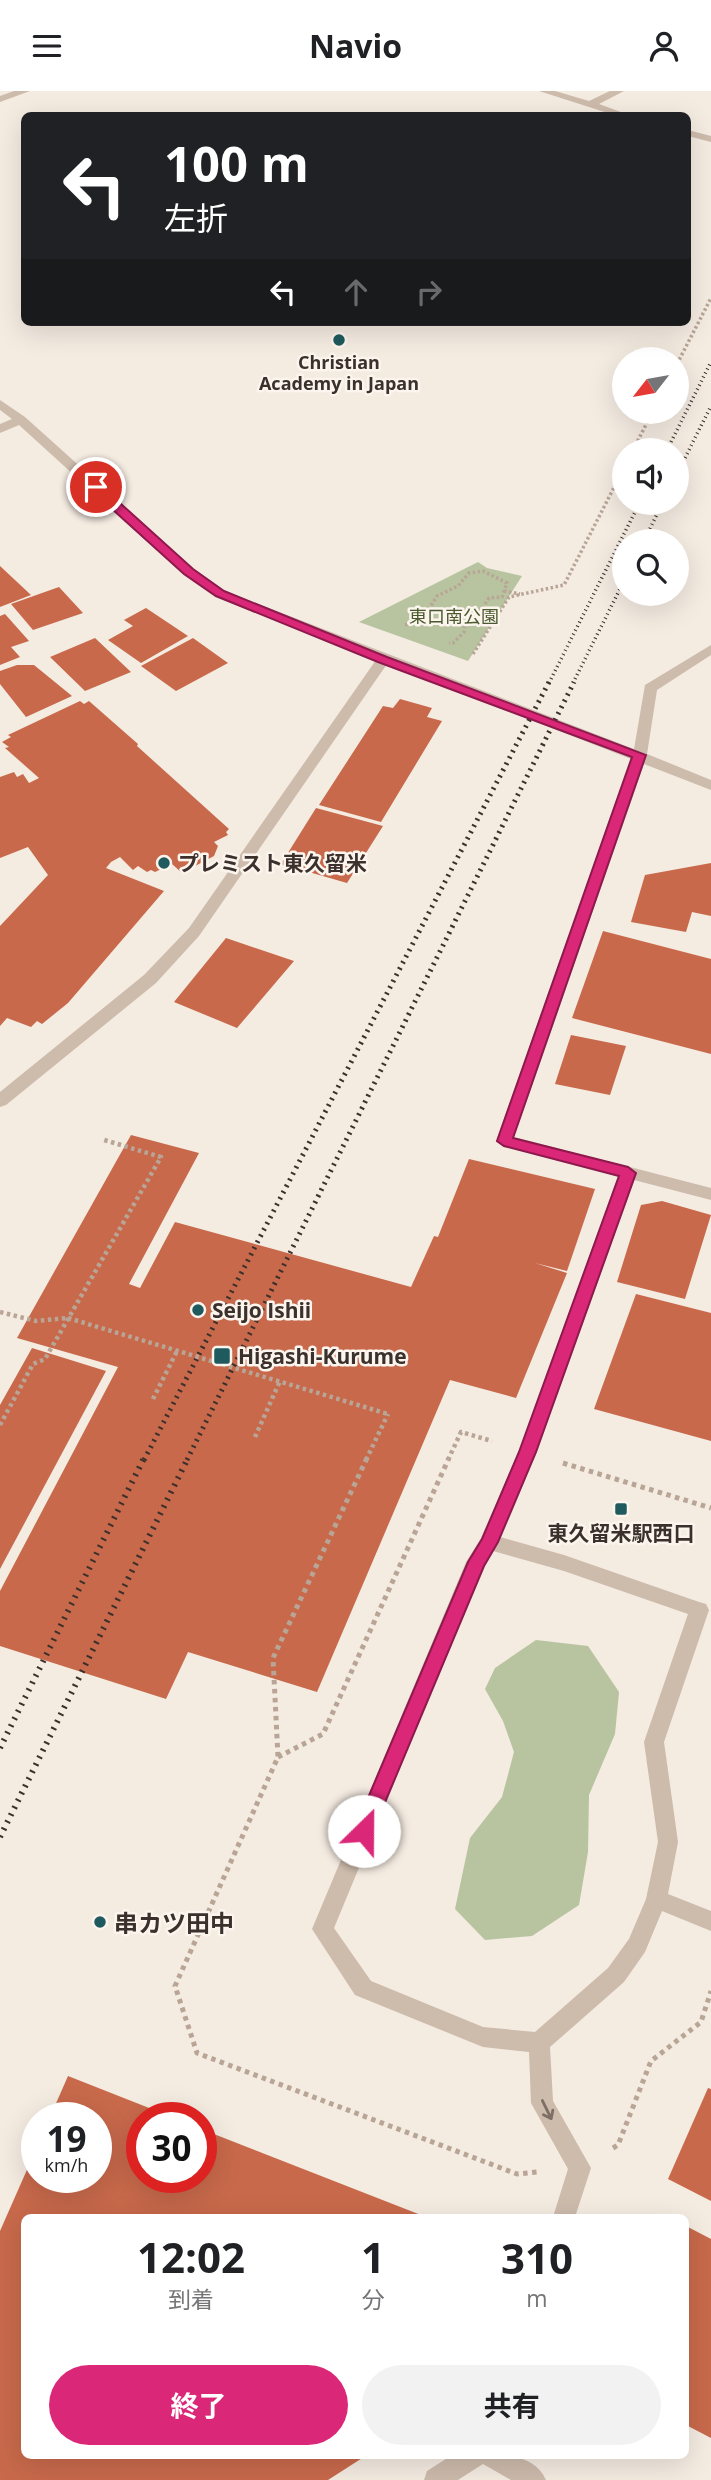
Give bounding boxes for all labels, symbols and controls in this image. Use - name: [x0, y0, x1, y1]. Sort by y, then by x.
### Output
- text: Navio: [309, 24, 402, 67]
- icon: menu: [28, 27, 66, 65]
- icon: person: [645, 27, 683, 65]
- text: 100 m: [164, 130, 309, 196]
- icon: left: [49, 140, 140, 231]
- text: 左折: [164, 196, 228, 239]
- icon: left: [264, 273, 302, 311]
- icon: ahead: [337, 273, 375, 311]
- icon: right: [410, 273, 448, 311]
- marker: Christian Academy in Japan: [331, 332, 347, 348]
- north arrow: [612, 347, 690, 423]
- map controls: [612, 347, 689, 606]
- place label: Christian Academy in Japan: [259, 350, 419, 395]
- button: sound: [612, 438, 689, 515]
- pin: [66, 457, 126, 517]
- icon: arrive: [77, 468, 115, 506]
- button: search: [612, 529, 689, 606]
- park label: 東口南公園: [409, 604, 499, 628]
- place label: プレミスト東久留米: [178, 849, 367, 877]
- marker: プレミスト東久留米: [156, 855, 172, 871]
- place label: Seijo Ishii: [212, 1296, 311, 1324]
- marker: Seijo Ishii: [190, 1302, 206, 1318]
- place label: Higashi-Kurume: [238, 1342, 407, 1370]
- marker: Higashi-Kurume: [212, 1346, 232, 1366]
- marker: 東久留米駅西口: [613, 1501, 629, 1517]
- place label: 東久留米駅西口: [548, 1519, 695, 1547]
- position arrow: [327, 1794, 401, 1868]
- place label: 串カツ田中: [114, 1906, 234, 1939]
- marker: 串カツ田中: [92, 1914, 108, 1930]
- one-way arrow: [541, 2099, 555, 2120]
- speed limit sign: 30: [126, 2102, 217, 2193]
- text: 19: [46, 2115, 87, 2162]
- text: km/h: [45, 2153, 88, 2177]
- text: 12:02: [137, 2228, 245, 2285]
- text: 1: [361, 2228, 385, 2285]
- text: 310: [501, 2229, 573, 2286]
- text: m: [526, 2282, 548, 2314]
- text: 到着: [168, 2283, 214, 2315]
- text: 分: [361, 2283, 384, 2315]
- button: 終了: [49, 2365, 348, 2445]
- button: 共有: [362, 2365, 661, 2445]

